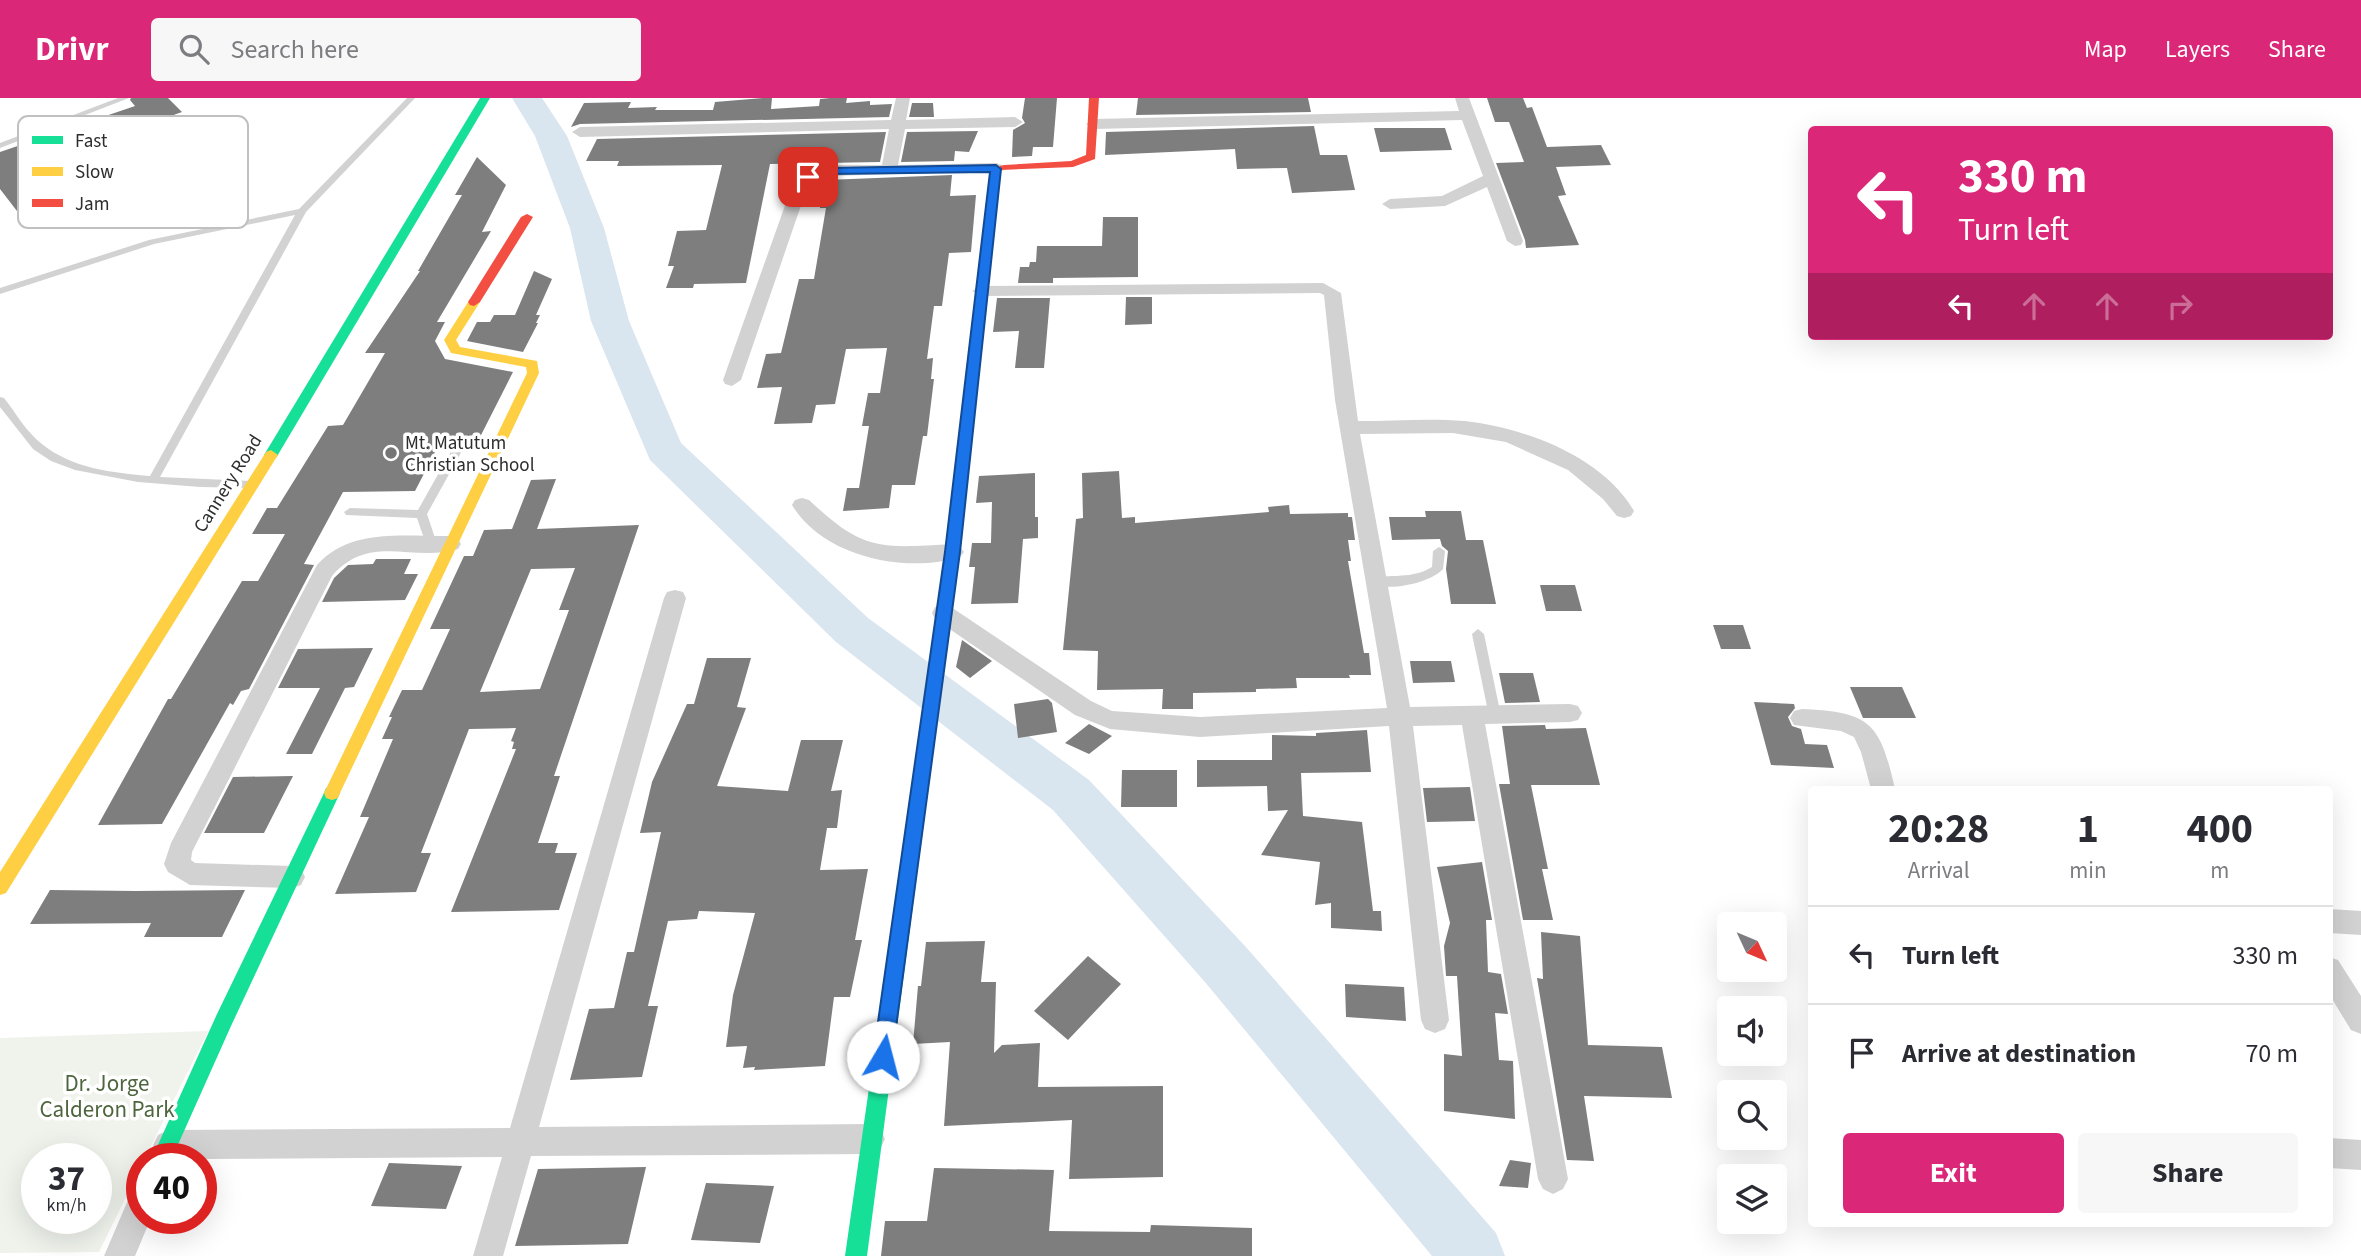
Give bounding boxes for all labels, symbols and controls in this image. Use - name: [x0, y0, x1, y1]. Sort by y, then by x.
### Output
- search box: [151, 18, 641, 81]
- text: Drivr: [35, 26, 109, 73]
- icon: search: [175, 30, 213, 68]
- text: Search here: [231, 31, 359, 68]
- text: Map: [2084, 32, 2127, 67]
- text: Layers: [2165, 32, 2230, 67]
- text: Share: [2268, 32, 2326, 67]
- legend: [18, 116, 248, 228]
- text: Fast: [75, 128, 108, 155]
- text: 330 m: [1958, 142, 2087, 212]
- pin: [778, 147, 838, 207]
- icon: left: [1843, 154, 1934, 245]
- icon: arrive: [789, 158, 827, 196]
- text: Slow: [75, 159, 114, 186]
- text: Jam: [75, 191, 109, 218]
- text: Turn left: [1958, 207, 2069, 253]
- icon: left: [1942, 287, 1980, 325]
- icon: ahead: [2015, 287, 2053, 325]
- icon: ahead: [2088, 287, 2126, 325]
- icon: right: [2161, 287, 2199, 325]
- street label: Cannery Road: [187, 430, 269, 538]
- place label: Mt. Matutum Christian School: [405, 430, 535, 479]
- marker: Mt. Matutum Christian School: [383, 445, 399, 461]
- text: 20:28: [1888, 799, 1989, 859]
- text: 1: [2077, 799, 2099, 859]
- text: 400: [2186, 799, 2253, 859]
- text: Arrival: [1908, 854, 1970, 887]
- text: min: [2069, 854, 2107, 887]
- text: m: [2210, 854, 2229, 887]
- north arrow: [1717, 912, 1787, 982]
- map controls: [1717, 912, 1787, 1234]
- icon: left: [1843, 936, 1881, 974]
- text: Turn left: [1902, 937, 1999, 974]
- text: 330 m: [2232, 937, 2298, 974]
- button: sound: [1717, 996, 1787, 1066]
- position arrow: [846, 1020, 920, 1094]
- icon: arrive: [1843, 1034, 1881, 1072]
- text: Arrive at destination: [1902, 1035, 2136, 1072]
- text: 70 m: [2245, 1035, 2298, 1072]
- park label: Dr. Jorge Calderon Park: [39, 1067, 175, 1126]
- button: search: [1717, 1080, 1787, 1150]
- button: Exit: [1843, 1133, 2064, 1213]
- button: Share: [2078, 1133, 2298, 1213]
- speed limit sign: 40: [126, 1143, 217, 1234]
- text: 37: [48, 1154, 85, 1204]
- button: layers: [1717, 1164, 1787, 1234]
- text: km/h: [47, 1193, 86, 1218]

